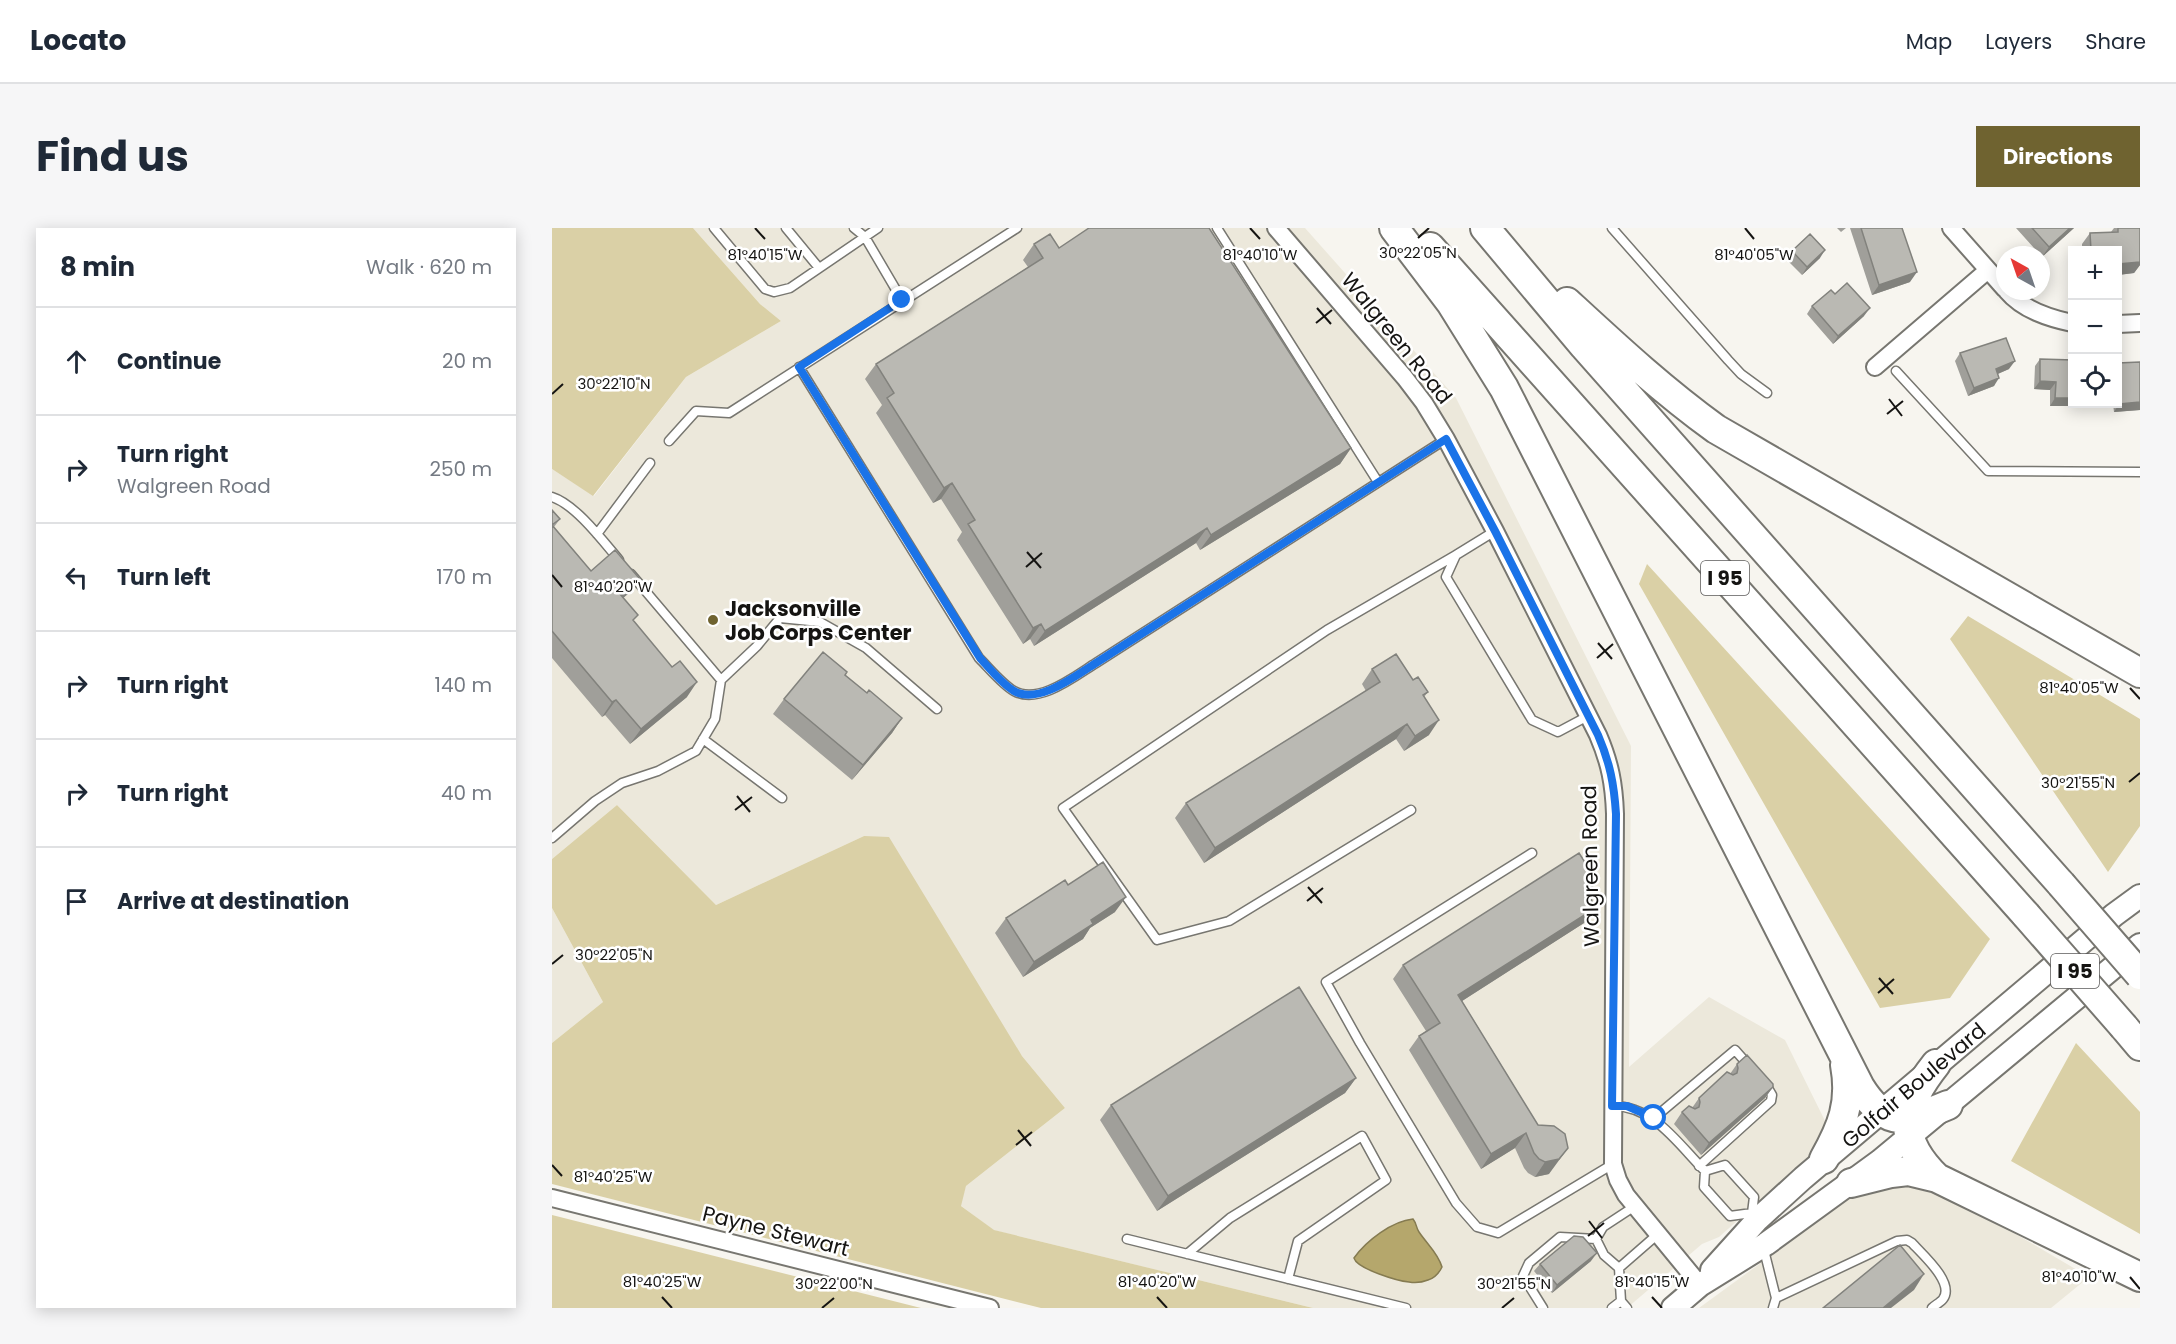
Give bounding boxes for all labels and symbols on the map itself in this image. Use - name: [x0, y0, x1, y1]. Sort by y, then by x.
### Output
- text: 30°22'05"N: [1379, 242, 1457, 263]
- text: 81°40'15"W: [728, 244, 803, 265]
- text: 81°40'10"W: [1223, 244, 1298, 265]
- text: 81°40'05"W: [1714, 244, 1794, 265]
- north arrow: [1996, 246, 2050, 300]
- street label: Walgreen Road: [1335, 266, 1459, 410]
- route end: [888, 286, 914, 312]
- text: 30°22'10"N: [577, 373, 651, 394]
- road number: I 95: [1701, 561, 1749, 595]
- text: 81°40'20"W: [574, 576, 653, 597]
- place label: Jacksonville Job Corps Center: [725, 594, 912, 647]
- marker: Jacksonville Job Corps Center: [706, 613, 720, 627]
- text: 81°40'05"W: [2039, 677, 2119, 698]
- text: 30°21'55"N: [2041, 772, 2115, 793]
- street label: Walgreen Road: [1574, 785, 1606, 947]
- text: 30°22'05"N: [575, 944, 653, 965]
- road number: I 95: [2051, 954, 2099, 988]
- street label: Golfair Boulevard: [1835, 1015, 1992, 1154]
- route start: [1640, 1104, 1666, 1130]
- text: 81°40'25"W: [574, 1166, 653, 1187]
- street label: Payne Stewart: [700, 1199, 852, 1263]
- text: 81°40'10"W: [2042, 1266, 2117, 1287]
- text: 81°40'25"W: [623, 1271, 702, 1292]
- text: 81°40'20"W: [1118, 1271, 1197, 1292]
- text: 81°40'15"W: [1615, 1271, 1690, 1292]
- text: 30°22'00"N: [795, 1273, 873, 1294]
- text: 30°21'55"N: [1477, 1273, 1551, 1294]

